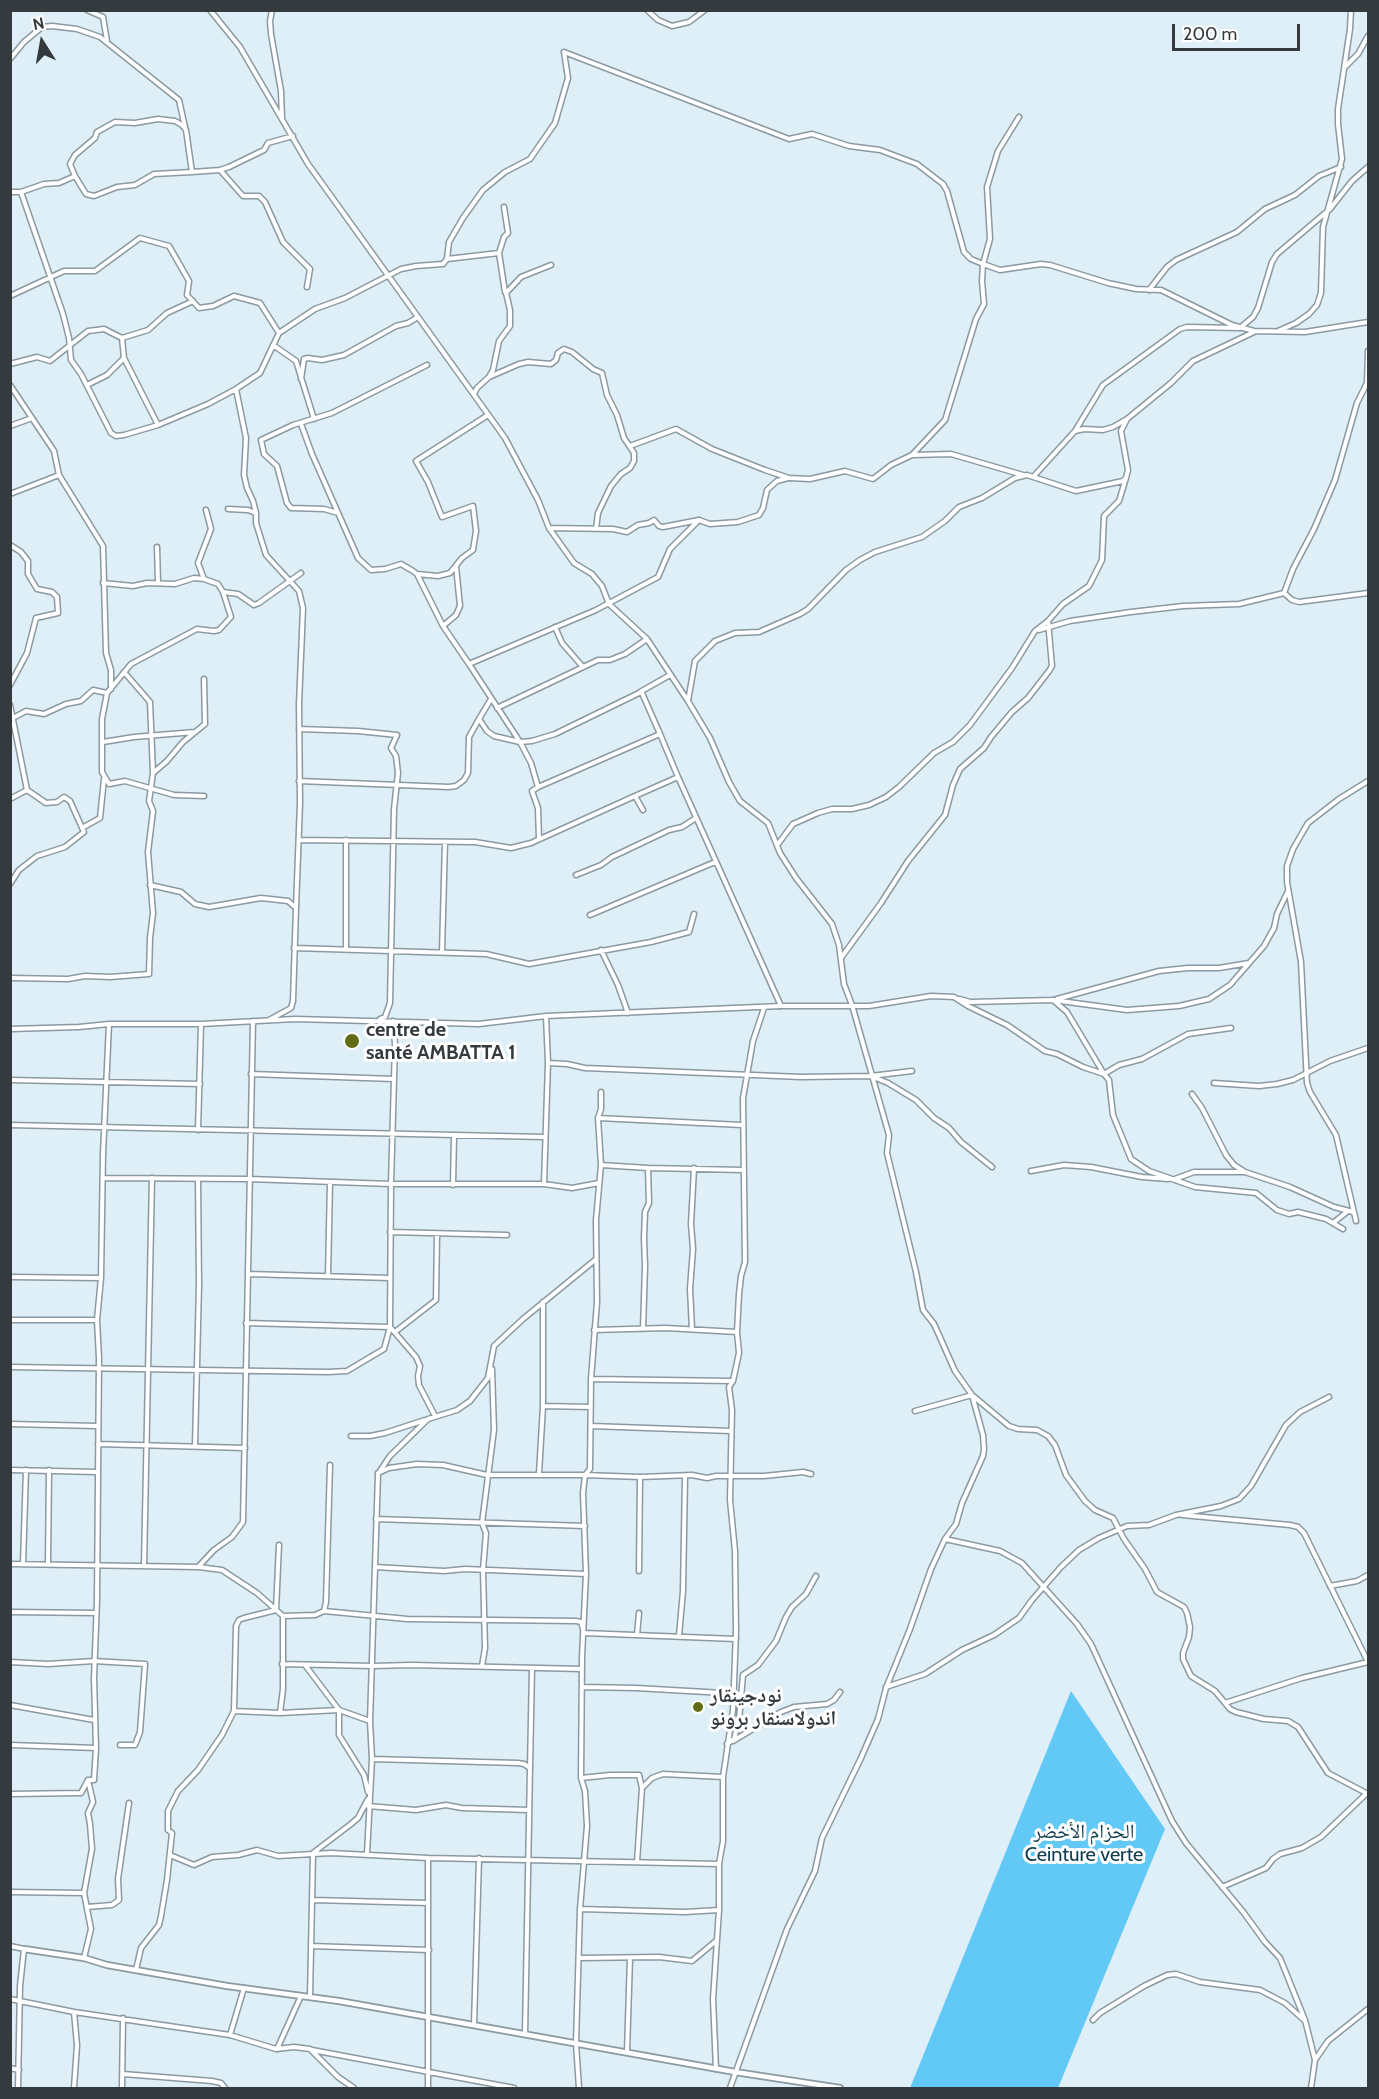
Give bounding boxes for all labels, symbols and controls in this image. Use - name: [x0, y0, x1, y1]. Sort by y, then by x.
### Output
- north arrow: [12, 12, 72, 72]
- scale bar: [1175, 12, 1302, 50]
- text: N: [31, 13, 46, 34]
- text: 200 m: [1183, 23, 1237, 45]
- place label: centre de santé AMBATTA 1: [366, 1018, 516, 1065]
- marker: centre de santé AMBATTA 1: [343, 1032, 361, 1050]
- place label: نودجينقار اندولاسنقار برونو: [710, 1684, 836, 1731]
- marker: نودجينقار اندولاسنقار برونو: [691, 1700, 705, 1714]
- park label: الحزام الأخضر Ceinture verte: [1025, 1820, 1143, 1867]

